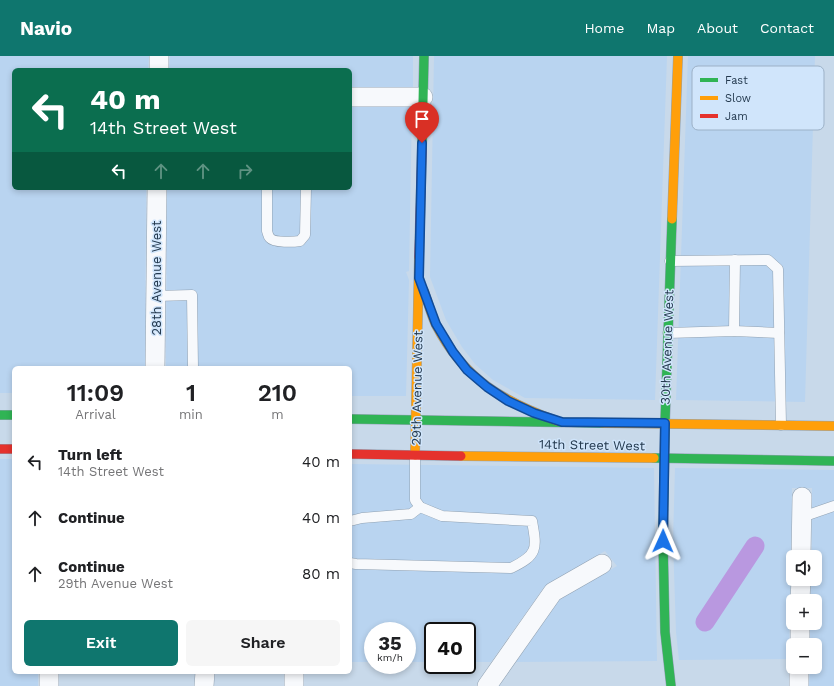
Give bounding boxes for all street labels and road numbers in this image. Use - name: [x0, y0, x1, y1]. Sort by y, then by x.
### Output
- street label: 28th Avenue West: [149, 220, 164, 335]
- street label: 30th Avenue West: [657, 289, 677, 405]
- street label: 29th Avenue West: [408, 330, 426, 446]
- street label: 14th Street West: [539, 437, 646, 453]

